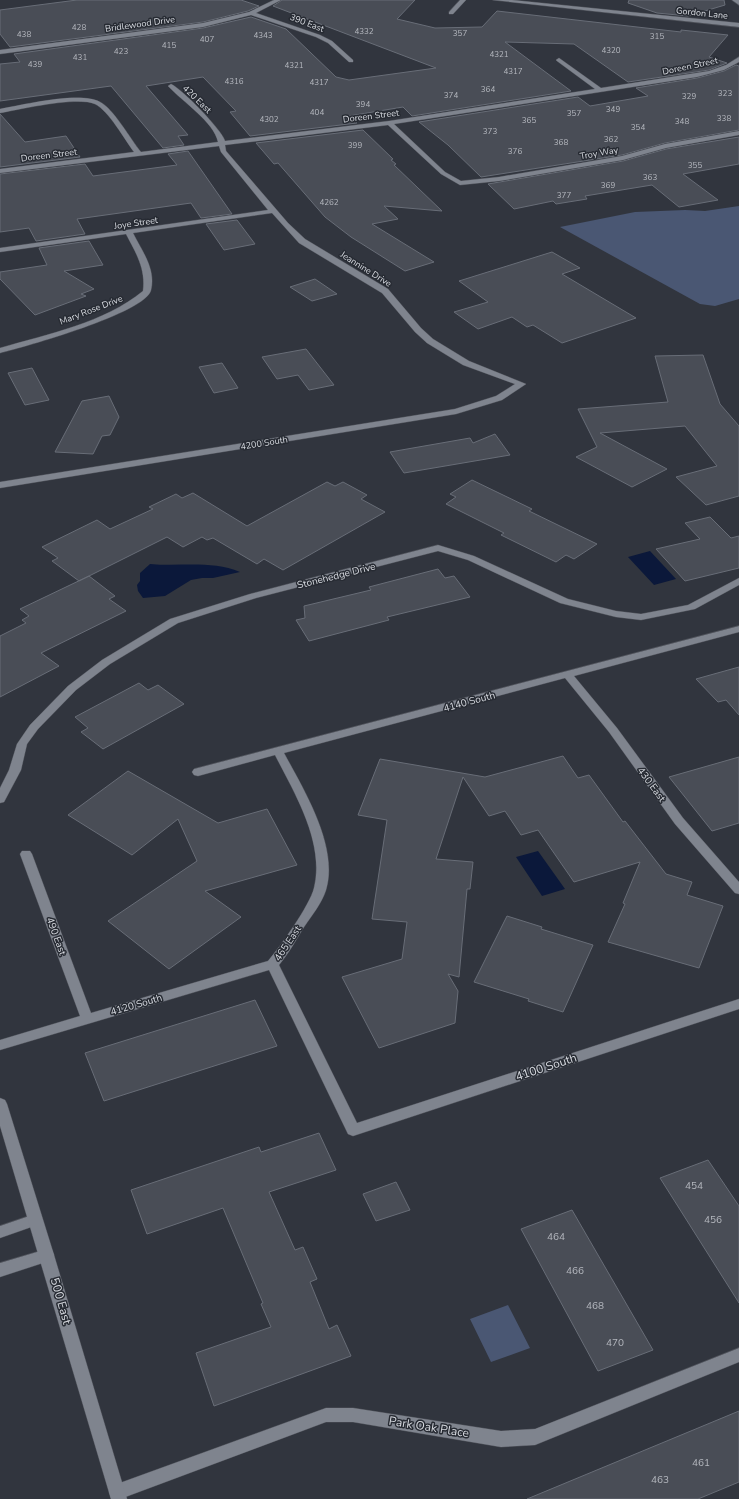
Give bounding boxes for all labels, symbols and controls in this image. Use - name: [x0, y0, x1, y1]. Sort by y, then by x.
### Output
- street label: Gordon Lane: [676, 4, 729, 22]
- street label: 390 East: [288, 11, 327, 35]
- street label: Bridlewood Drive: [104, 13, 176, 35]
- house number: 428: [72, 22, 86, 33]
- house number: 4332: [354, 26, 374, 37]
- house number: 357: [453, 28, 467, 39]
- house number: 438: [17, 29, 31, 40]
- house number: 4343: [253, 30, 273, 41]
- house number: 315: [650, 31, 664, 42]
- house number: 407: [200, 34, 214, 45]
- house number: 415: [162, 40, 176, 51]
- house number: 4320: [601, 45, 621, 56]
- house number: 423: [114, 46, 128, 57]
- house number: 4321: [489, 49, 509, 60]
- house number: 431: [73, 52, 87, 63]
- street label: Doreen Street: [661, 54, 720, 78]
- house number: 439: [28, 59, 42, 70]
- house number: 4321: [284, 60, 304, 71]
- house number: 4317: [503, 66, 523, 77]
- house number: 4316: [224, 76, 244, 87]
- house number: 4317: [309, 77, 329, 88]
- street label: 420 East: [180, 82, 215, 116]
- house number: 364: [481, 84, 495, 95]
- house number: 323: [718, 88, 732, 99]
- house number: 374: [444, 90, 458, 101]
- house number: 329: [682, 91, 696, 102]
- house number: 394: [356, 99, 370, 110]
- house number: 349: [606, 104, 620, 115]
- house number: 404: [310, 107, 324, 118]
- street label: Doreen Street: [342, 107, 401, 125]
- house number: 357: [567, 108, 581, 119]
- house number: 338: [717, 113, 731, 124]
- house number: 4302: [259, 114, 279, 125]
- house number: 365: [522, 115, 536, 126]
- house number: 348: [675, 116, 689, 127]
- house number: 354: [631, 122, 645, 133]
- house number: 373: [483, 126, 497, 137]
- house number: 362: [604, 134, 618, 145]
- house number: 368: [554, 137, 568, 148]
- house number: 399: [348, 140, 362, 151]
- street label: Troy Way: [579, 144, 619, 162]
- street label: Doreen Street: [20, 146, 79, 164]
- house number: 376: [508, 146, 522, 157]
- house number: 355: [688, 160, 702, 171]
- house number: 363: [643, 172, 657, 183]
- house number: 369: [601, 180, 615, 191]
- house number: 377: [557, 190, 571, 201]
- house number: 4262: [319, 197, 339, 208]
- street label: Joye Street: [112, 214, 159, 232]
- street label: Jeannine Drive: [337, 248, 394, 290]
- street label: Mary Rose Drive: [58, 292, 124, 328]
- street label: 4200 South: [239, 433, 289, 453]
- street label: Stonehedge Drive: [296, 559, 377, 592]
- street label: 4140 South: [442, 688, 497, 716]
- street label: 430 East: [634, 764, 669, 805]
- street label: 490 East: [43, 915, 70, 958]
- street label: 465 East: [271, 923, 305, 964]
- street label: 4120 South: [109, 991, 164, 1019]
- street label: 4100 South: [513, 1050, 579, 1084]
- house number: 454: [685, 1179, 703, 1193]
- house number: 456: [704, 1213, 722, 1227]
- house number: 464: [547, 1230, 565, 1244]
- house number: 466: [566, 1264, 584, 1278]
- street label: 500 East: [47, 1276, 76, 1327]
- house number: 468: [586, 1299, 604, 1313]
- house number: 470: [606, 1336, 624, 1350]
- street label: Park Oak Place: [388, 1413, 470, 1441]
- house number: 461: [692, 1456, 710, 1470]
- house number: 463: [651, 1473, 669, 1487]

